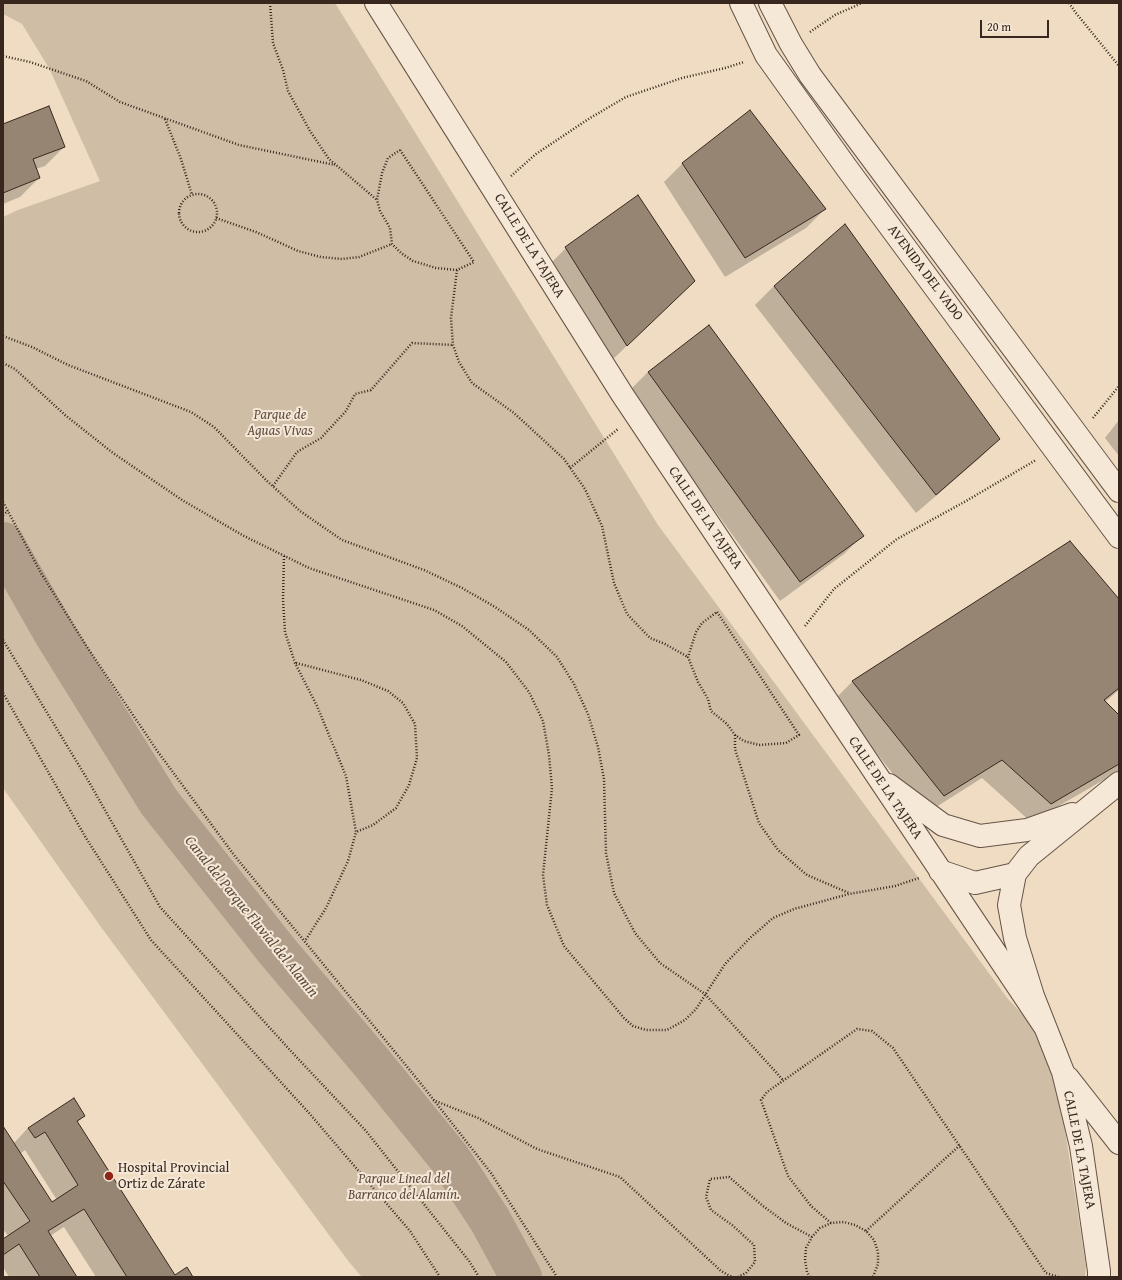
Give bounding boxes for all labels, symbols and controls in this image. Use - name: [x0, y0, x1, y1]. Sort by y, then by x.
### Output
- scale bar: [982, 12, 1051, 38]
- text: 20 m: [987, 18, 1011, 35]
- street label: CALLE DE LA TAJERA: [490, 191, 568, 301]
- street label: AVENIDA DEL VADO: [884, 222, 966, 324]
- park label: Parque de Aguas Vivas: [247, 407, 313, 440]
- street label: CALLE DE LA TAJERA: [664, 464, 746, 572]
- street label: CALLE DE LA TAJERA: [844, 734, 926, 842]
- water label: Canal del Parque Fluvial del Alamín: [180, 833, 322, 1001]
- street label: CALLE DE LA TAJERA: [1059, 1089, 1099, 1211]
- place label: Hospital Provincial Ortiz de Zárate: [118, 1160, 229, 1192]
- marker: Hospital Provincial Ortiz de Zárate: [103, 1170, 115, 1182]
- park label: Parque Lineal del Barranco del Alamín.: [348, 1171, 460, 1204]

